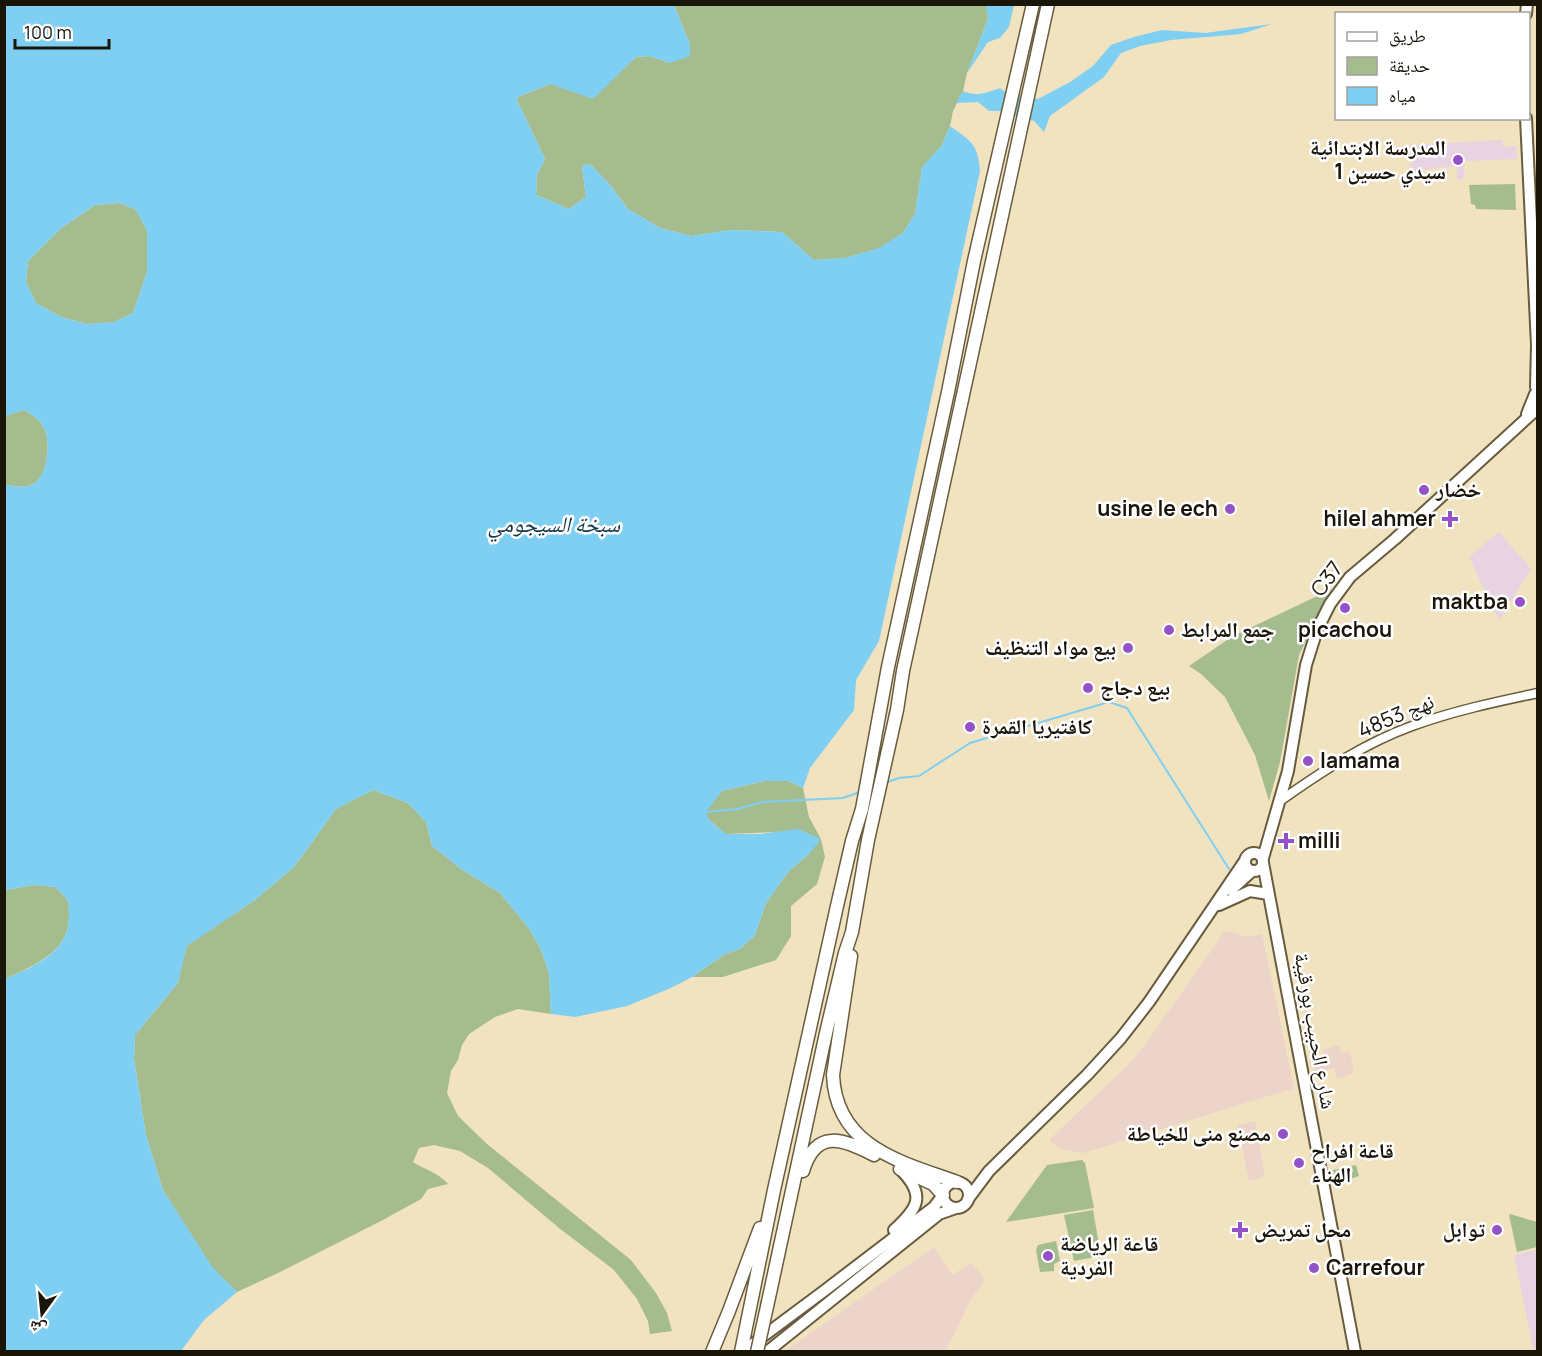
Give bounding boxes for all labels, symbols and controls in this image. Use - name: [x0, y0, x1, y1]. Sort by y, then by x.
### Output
- scale bar: [15, 12, 110, 50]
- legend: [1335, 12, 1530, 120]
- text: 100 m: [24, 20, 72, 44]
- text: طريق: [1389, 23, 1426, 47]
- text: حديقة: [1389, 53, 1430, 77]
- text: مياه: [1389, 83, 1416, 107]
- place label: المدرسة الابتدائية سيدي حسين 1: [1310, 133, 1446, 188]
- marker: المدرسة الابتدائية سيدي حسين 1: [1451, 153, 1465, 167]
- place label: خضار: [1435, 475, 1481, 503]
- marker: خضار: [1417, 483, 1431, 497]
- place label: usine le ech: [1097, 494, 1218, 522]
- marker: usine le ech: [1223, 502, 1237, 516]
- place label: hilel ahmer: [1323, 504, 1436, 532]
- water label: سبخة السيجومي: [488, 509, 621, 542]
- marker: hilel ahmer: [1441, 510, 1459, 528]
- street label: C37: [1304, 555, 1349, 602]
- place label: maktba: [1432, 587, 1508, 615]
- marker: maktba: [1513, 595, 1527, 609]
- marker: picachou: [1338, 601, 1352, 615]
- place label: جمع المرابط: [1181, 615, 1274, 644]
- place label: picachou: [1298, 615, 1392, 643]
- marker: جمع المرابط: [1162, 623, 1176, 637]
- place label: بيع مواد التنظيف: [985, 633, 1116, 662]
- marker: بيع مواد التنظيف: [1121, 641, 1135, 655]
- place label: بيع دجاج: [1100, 673, 1170, 702]
- marker: بيع دجاج: [1081, 681, 1095, 695]
- street label: نهج 4853: [1353, 687, 1438, 744]
- place label: كافتيريا القمرة: [982, 712, 1092, 740]
- marker: كافتيريا القمرة: [963, 720, 977, 734]
- place label: lamama: [1320, 746, 1400, 774]
- marker: lamama: [1301, 754, 1315, 768]
- place label: milli: [1298, 826, 1340, 854]
- marker: milli: [1279, 834, 1293, 848]
- street label: شارع الحبيب بورقيبة: [1288, 950, 1344, 1111]
- place label: مصنع منى للخياطة: [1127, 1119, 1271, 1148]
- marker: مصنع منى للخياطة: [1276, 1127, 1290, 1141]
- place label: قاعة افراح الهناء: [1311, 1136, 1394, 1188]
- marker: قاعة افراح الهناء: [1292, 1156, 1306, 1170]
- place label: محل تمريض: [1254, 1215, 1351, 1243]
- place label: توابل: [1443, 1215, 1485, 1243]
- marker: محل تمريض: [1231, 1221, 1249, 1239]
- marker: توابل: [1490, 1223, 1504, 1237]
- place label: قاعة الرياضة الفردية: [1060, 1229, 1158, 1281]
- marker: قاعة الرياضة الفردية: [1041, 1249, 1055, 1263]
- place label: Carrefour: [1326, 1253, 1425, 1281]
- marker: Carrefour: [1307, 1261, 1321, 1275]
- north arrow: [12, 1284, 72, 1344]
- text: ش: [27, 1316, 49, 1341]

